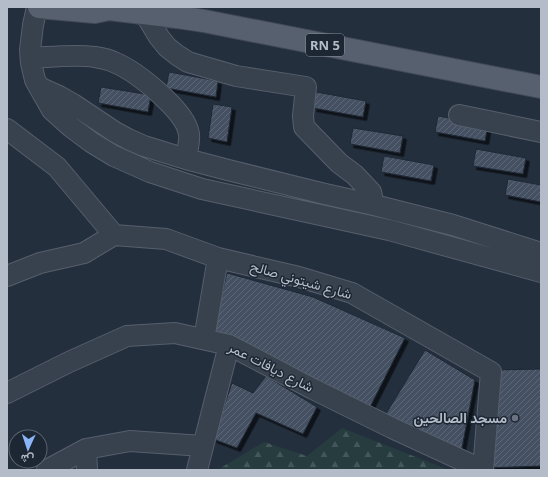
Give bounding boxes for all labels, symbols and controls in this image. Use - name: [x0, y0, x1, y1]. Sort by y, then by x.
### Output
- road number: RN 5: [306, 34, 344, 56]
- street label: شارع شيتوني صالح: [247, 256, 354, 306]
- street label: شارع ديافات عمر: [224, 336, 317, 398]
- place label: مسجد الصالحين: [414, 408, 507, 427]
- marker: مسجد الصالحين: [510, 413, 520, 423]
- north arrow: [8, 429, 48, 469]
- text: ش: [20, 452, 34, 467]

